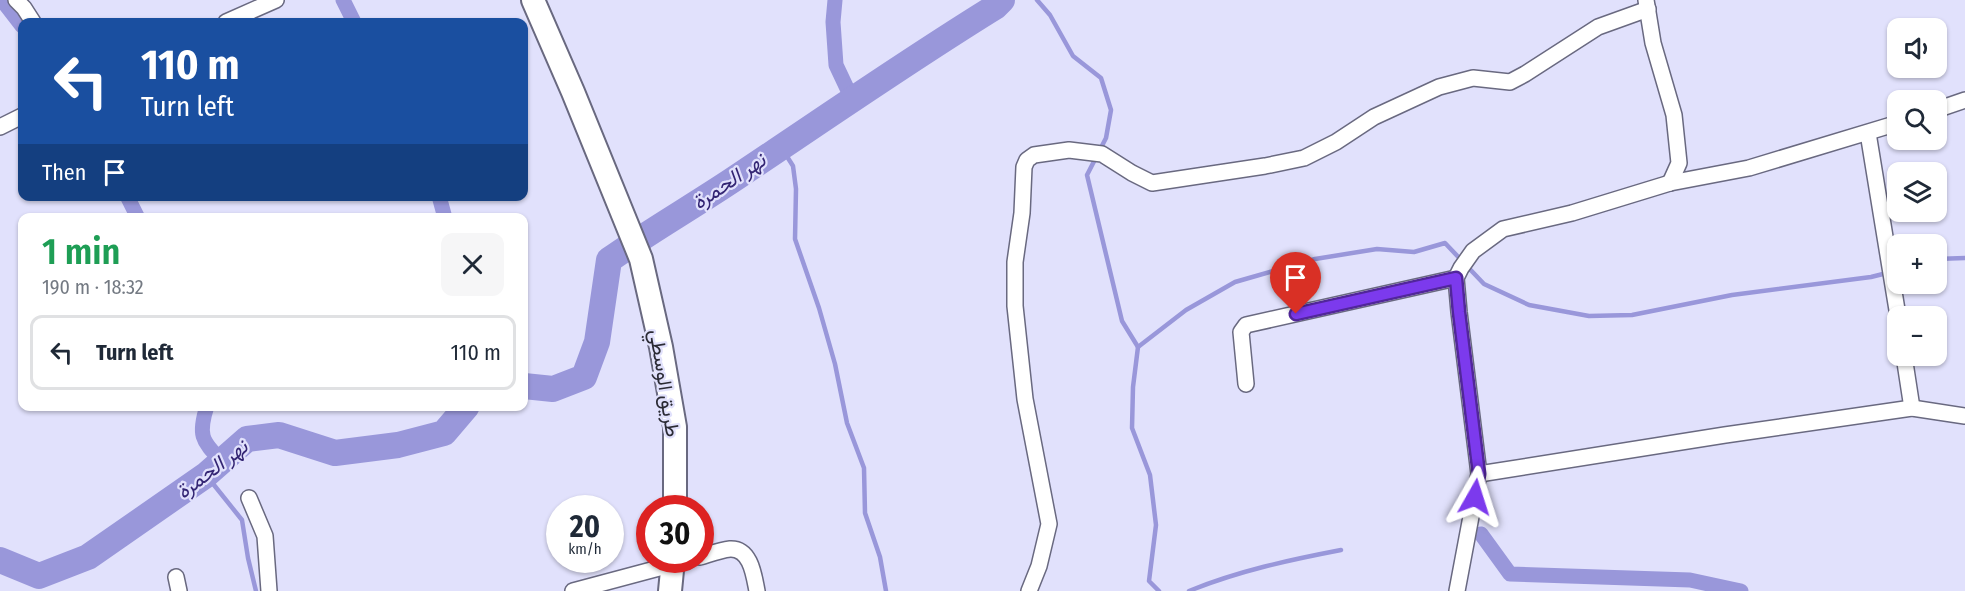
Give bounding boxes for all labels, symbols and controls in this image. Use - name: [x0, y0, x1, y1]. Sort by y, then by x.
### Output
- map controls: [1887, 18, 1947, 366]
- button: sound: [1887, 18, 1947, 78]
- text: 110 m: [141, 40, 240, 90]
- icon: left: [42, 42, 120, 120]
- button: search: [1887, 90, 1947, 150]
- text: Turn left: [141, 91, 234, 123]
- water label: نهر الحمرة: [687, 146, 771, 215]
- icon: arrive: [98, 156, 131, 189]
- text: Then: [42, 159, 86, 186]
- button: layers: [1887, 162, 1947, 222]
- text: 1 min: [42, 230, 120, 274]
- button: close: [441, 233, 504, 296]
- button: +: [1887, 234, 1947, 294]
- pin: [1270, 252, 1321, 314]
- icon: arrive: [1279, 261, 1312, 294]
- text: 190 m · 18:32: [42, 275, 144, 299]
- button: −: [1887, 306, 1947, 366]
- street label: طريق الوسطي: [640, 327, 685, 439]
- icon: left: [45, 336, 78, 369]
- text: Turn left: [96, 339, 174, 366]
- text: 110 m: [451, 339, 501, 366]
- water label: نهر الحمرة: [171, 433, 254, 504]
- position arrow: [1443, 465, 1507, 529]
- speed limit sign: 30: [636, 495, 714, 573]
- text: 20: [570, 509, 600, 545]
- text: km/h: [568, 540, 602, 558]

